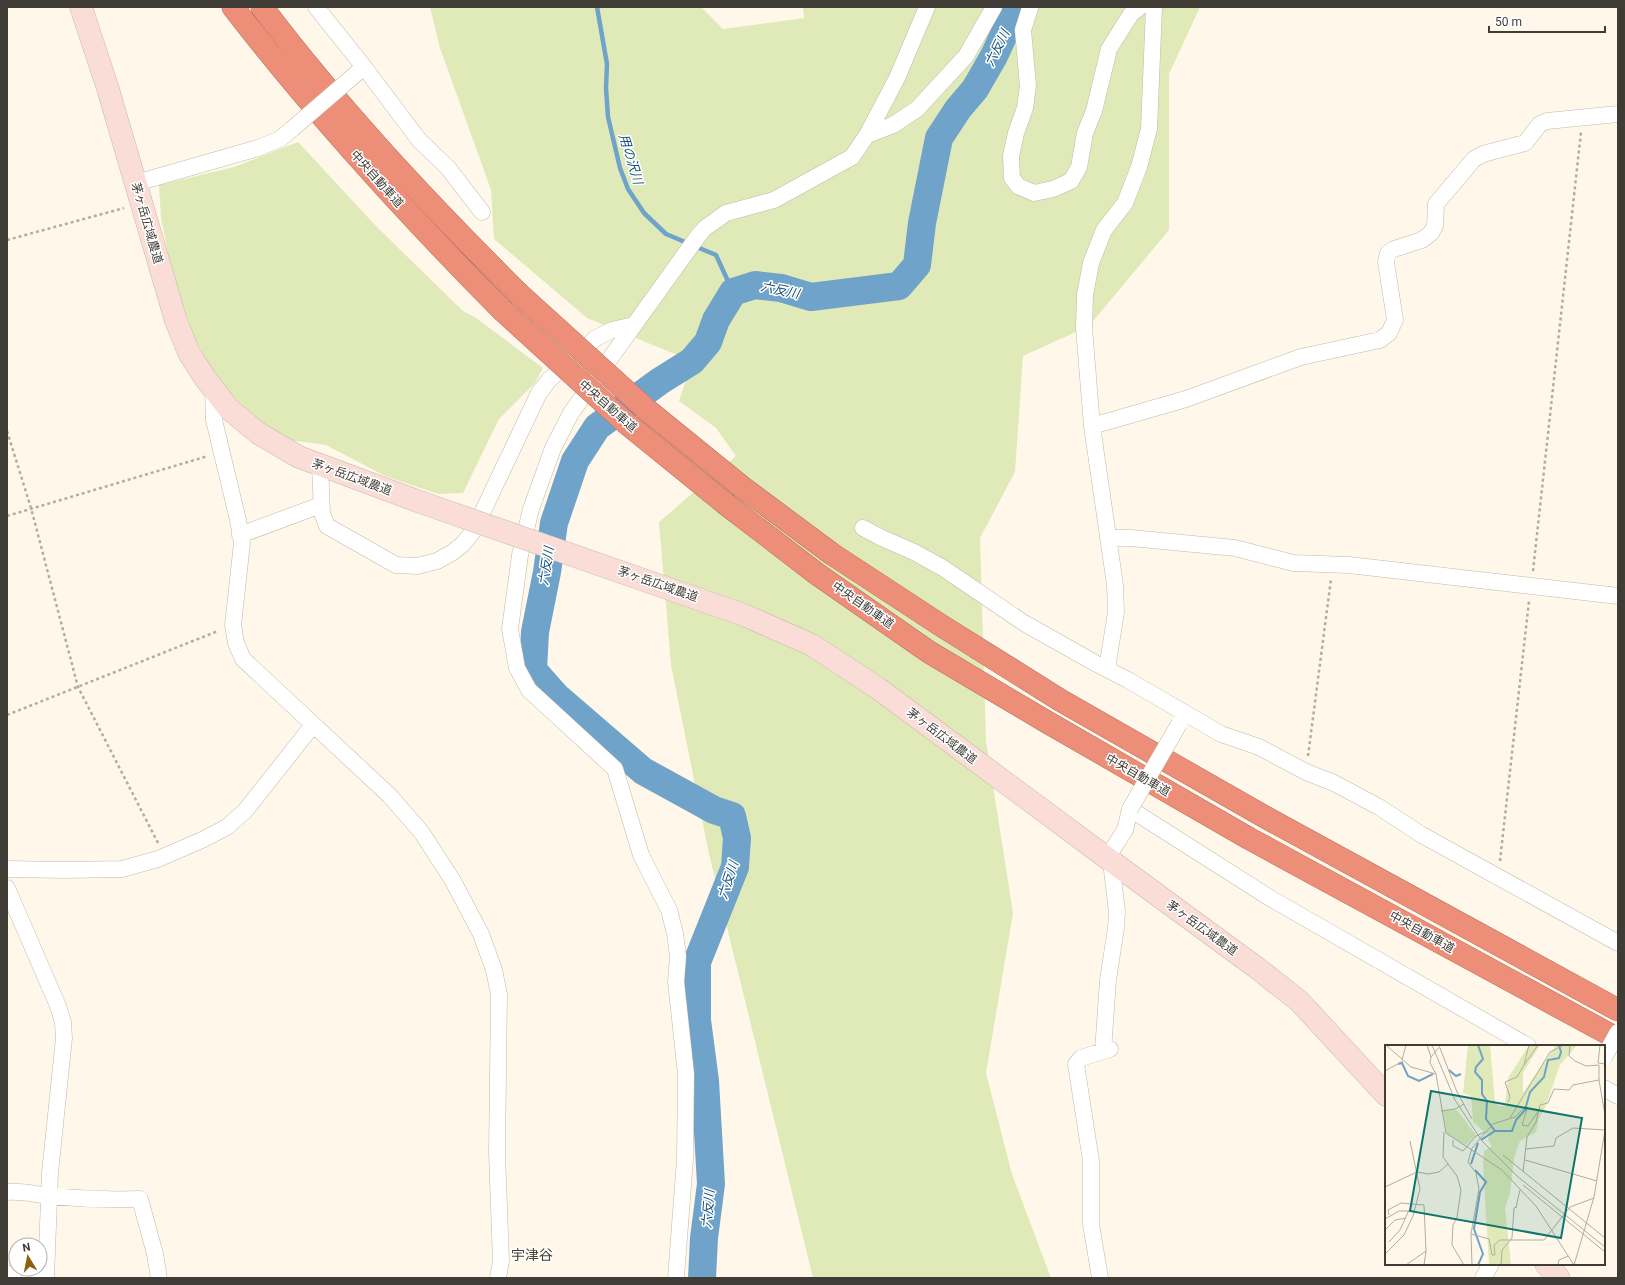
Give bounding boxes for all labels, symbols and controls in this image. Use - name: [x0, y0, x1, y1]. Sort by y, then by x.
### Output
- scale bar: [1489, 8, 1605, 34]
- text: 50 m: [1495, 15, 1522, 29]
- water label: 六反川: [982, 25, 1013, 69]
- water label: 用の沢川: [616, 132, 646, 188]
- street label: 中央自動車道: [348, 148, 406, 210]
- street label: 茅ヶ岳広域農道: [129, 181, 165, 265]
- water label: 六反川: [759, 279, 803, 302]
- street label: 中央自動車道: [576, 377, 640, 435]
- street label: 茅ヶ岳広域農道: [310, 456, 394, 498]
- water label: 六反川: [536, 544, 557, 586]
- street label: 茅ヶ岳広域農道: [616, 564, 700, 604]
- street label: 中央自動車道: [829, 579, 897, 631]
- street label: 茅ヶ岳広域農道: [904, 705, 980, 767]
- street label: 中央自動車道: [1103, 751, 1173, 799]
- water label: 六反川: [715, 857, 742, 901]
- street label: 茅ヶ岳広域農道: [1164, 898, 1240, 958]
- street label: 中央自動車道: [1387, 908, 1457, 956]
- inset map: [1385, 1045, 1605, 1265]
- water label: 六反川: [699, 1187, 717, 1229]
- north arrow: [8, 1237, 48, 1277]
- text: N: [21, 1241, 32, 1255]
- district label: 宇津谷: [511, 1247, 553, 1263]

